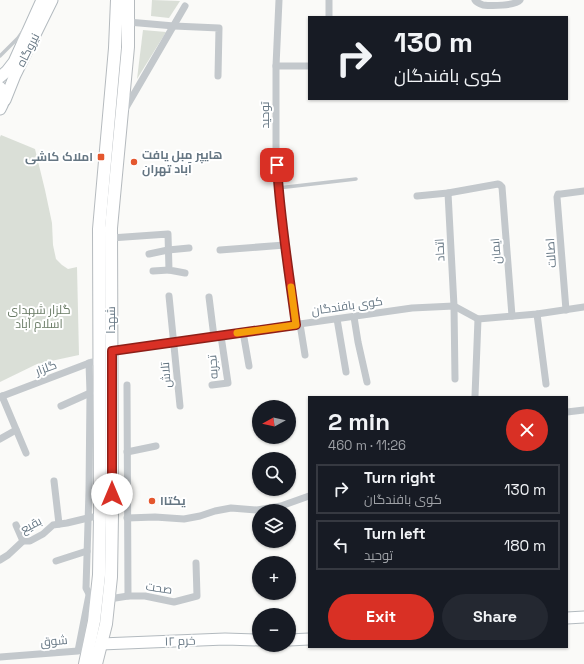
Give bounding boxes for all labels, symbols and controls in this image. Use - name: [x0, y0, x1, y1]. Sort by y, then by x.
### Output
- text: 130 m: [394, 24, 473, 60]
- street label: نیروگاه: [13, 31, 43, 69]
- icon: right: [328, 32, 380, 84]
- text: کوی بافندگان: [394, 64, 502, 87]
- street label: توحید: [257, 101, 273, 128]
- place label: هایپر مبل یافت آباد تهران: [142, 147, 222, 177]
- pin: [260, 148, 294, 182]
- place label: املاک کاشی: [25, 149, 93, 165]
- marker: املاک کاشی: [96, 152, 106, 162]
- icon: arrive: [266, 154, 288, 176]
- marker: هایپر مبل یافت آباد تهران: [129, 157, 139, 167]
- street label: ایمان: [487, 237, 505, 265]
- street label: اتحاد: [431, 238, 449, 262]
- street label: اصالت: [542, 238, 560, 268]
- street label: کوی بافندگان: [310, 293, 384, 319]
- park label: گلزار شهدای اسلام آباد: [7, 302, 71, 332]
- street label: شهدا: [103, 306, 119, 334]
- street label: تجربه: [204, 354, 222, 380]
- street label: گلزار: [32, 357, 59, 380]
- street label: تلاش: [157, 361, 175, 389]
- north arrow: [252, 400, 296, 444]
- map controls: [252, 400, 296, 652]
- text: 2 min: [328, 406, 390, 437]
- button: close: [506, 409, 548, 451]
- text: 460 m · 11:26: [328, 437, 406, 454]
- button: search: [252, 452, 296, 496]
- text: Turn right: [364, 468, 435, 487]
- position arrow: [91, 473, 133, 515]
- icon: right: [330, 478, 352, 500]
- text: 130 m: [504, 480, 546, 499]
- text: کوی بافندگان: [364, 491, 442, 508]
- place label: یکتاا: [160, 493, 186, 509]
- marker: یکتاا: [147, 496, 157, 506]
- button: layers: [252, 504, 296, 548]
- street label: بقیع: [18, 513, 44, 537]
- text: Turn left: [364, 524, 426, 543]
- icon: left: [330, 534, 352, 556]
- text: 180 m: [504, 536, 546, 555]
- text: توحید: [364, 547, 393, 564]
- button: +: [252, 556, 296, 600]
- street label: صحت: [145, 578, 173, 598]
- button: Exit: [328, 594, 434, 640]
- button: Share: [442, 594, 548, 640]
- button: −: [252, 608, 296, 652]
- street label: شوق: [40, 632, 68, 650]
- street label: خرم ۱۲: [164, 632, 196, 650]

